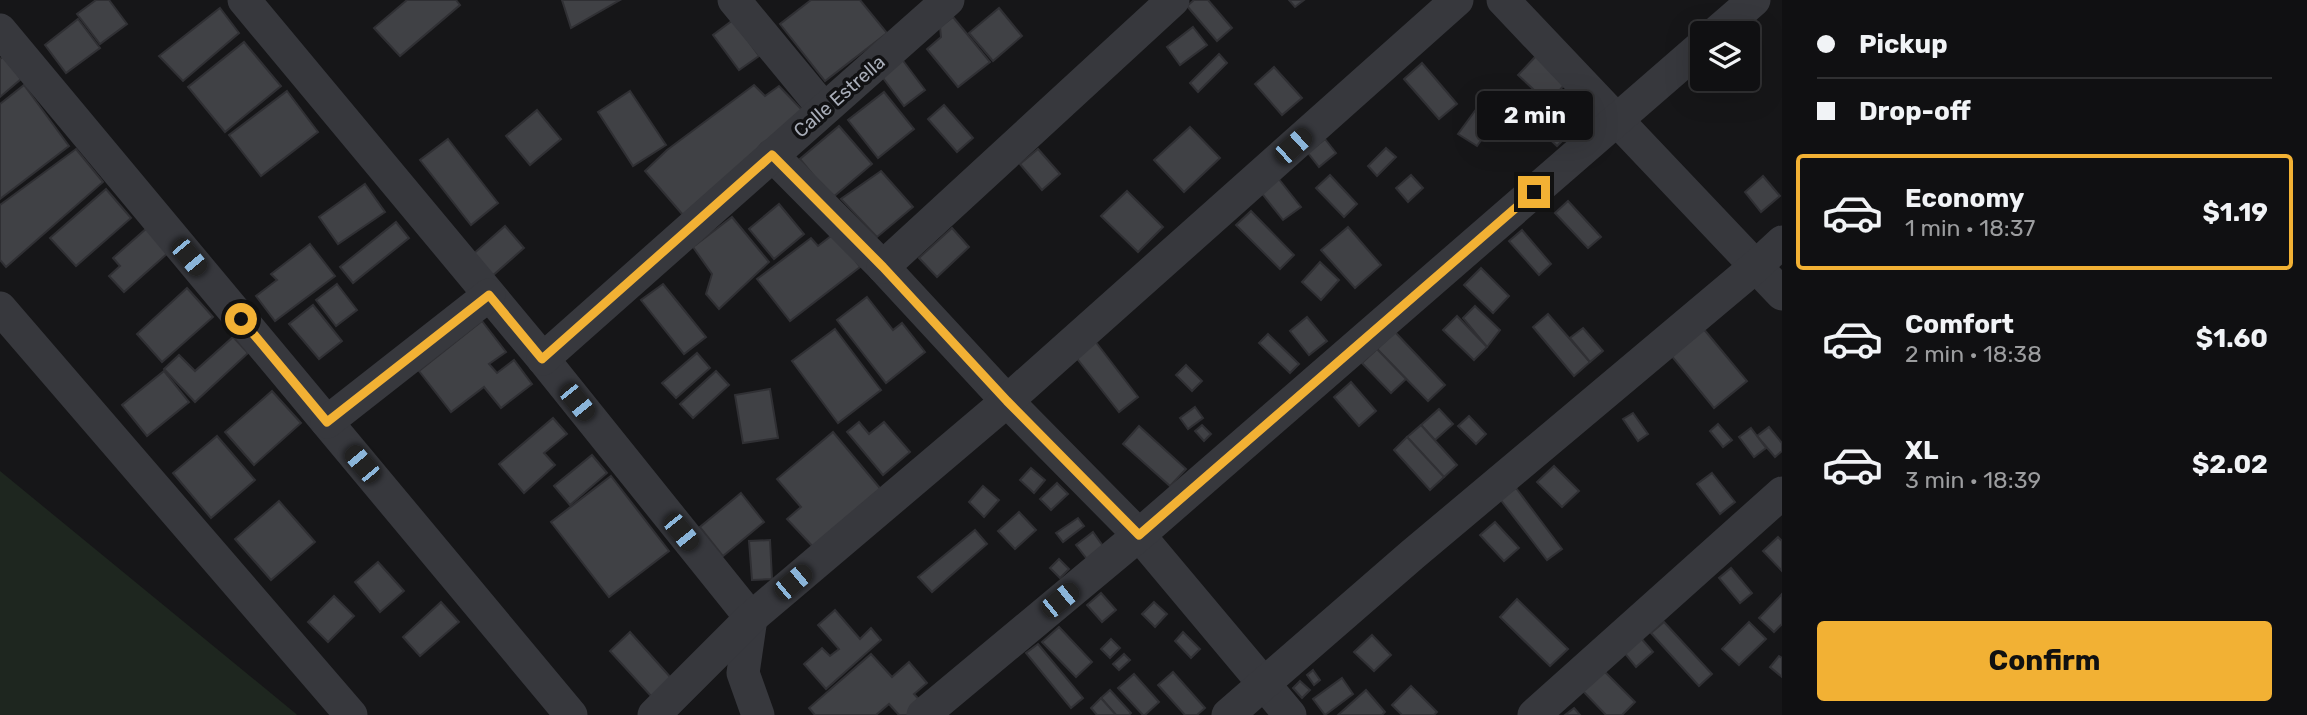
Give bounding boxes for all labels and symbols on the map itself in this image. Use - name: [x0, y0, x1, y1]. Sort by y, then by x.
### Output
- street label: Calle Estrella: [789, 50, 890, 142]
- callout: 2 min: [1476, 90, 1592, 140]
- car: [1271, 124, 1316, 168]
- route end: [1518, 176, 1550, 208]
- car: [168, 234, 211, 280]
- route start: [225, 303, 257, 335]
- car: [556, 379, 599, 425]
- car: [341, 441, 384, 487]
- car: [660, 509, 703, 555]
- car: [771, 560, 816, 604]
- car: [1038, 579, 1083, 621]

